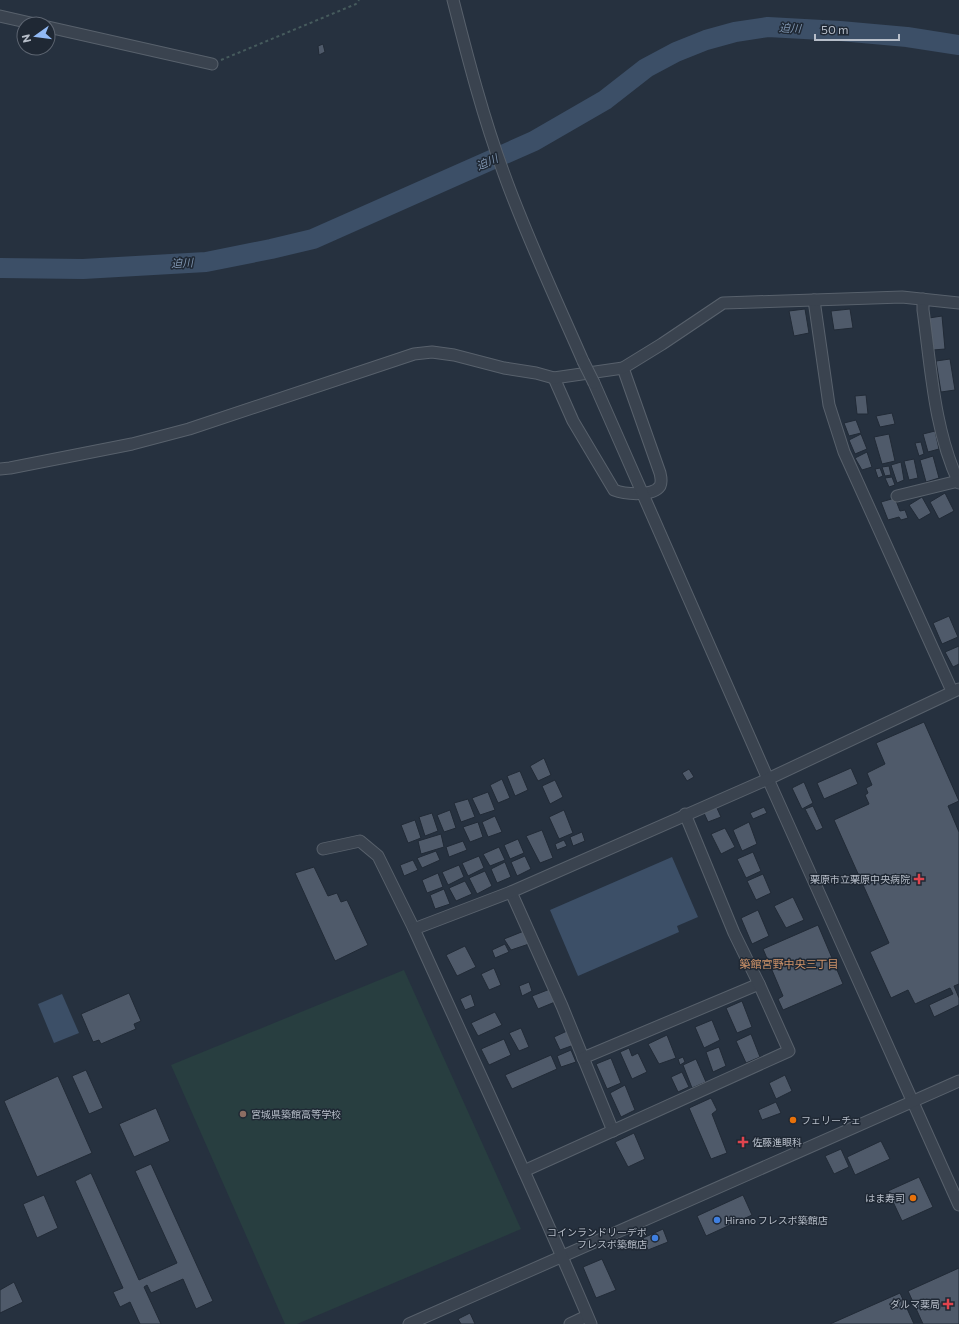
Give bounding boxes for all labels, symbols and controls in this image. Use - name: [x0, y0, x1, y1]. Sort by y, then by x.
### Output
- north arrow: [16, 16, 56, 56]
- scale bar: [815, 16, 899, 42]
- water label: 迫川: [779, 20, 802, 35]
- text: 50 m: [821, 22, 849, 36]
- text: N: [19, 33, 33, 44]
- water label: 迫川: [474, 151, 500, 172]
- water label: 迫川: [171, 255, 194, 270]
- place label: 栗原市立栗原中央病院: [810, 873, 910, 885]
- marker: 栗原市立栗原中央病院: [913, 873, 925, 885]
- district label: 築館宮野中央三丁目: [740, 957, 839, 970]
- place label: 宮城県築館高等学校: [251, 1108, 341, 1120]
- marker: 宮城県築館高等学校: [238, 1109, 248, 1119]
- place label: フェリーチェ: [801, 1114, 861, 1126]
- marker: フェリーチェ: [788, 1115, 798, 1125]
- marker: 佐藤進眼科: [737, 1136, 749, 1148]
- place label: 佐藤進眼科: [752, 1136, 802, 1148]
- place label: はま寿司: [865, 1192, 905, 1204]
- marker: はま寿司: [908, 1193, 918, 1203]
- place label: Hirano フレスポ築館店: [725, 1214, 828, 1226]
- marker: Hirano フレスポ築館店: [712, 1215, 722, 1225]
- place label: コインランドリーデポ フレスポ築館店: [547, 1226, 647, 1250]
- marker: コインランドリーデポ フレスポ築館店: [650, 1233, 660, 1243]
- place label: ダルマ薬局: [890, 1298, 940, 1310]
- marker: ダルマ薬局: [943, 1299, 953, 1309]

